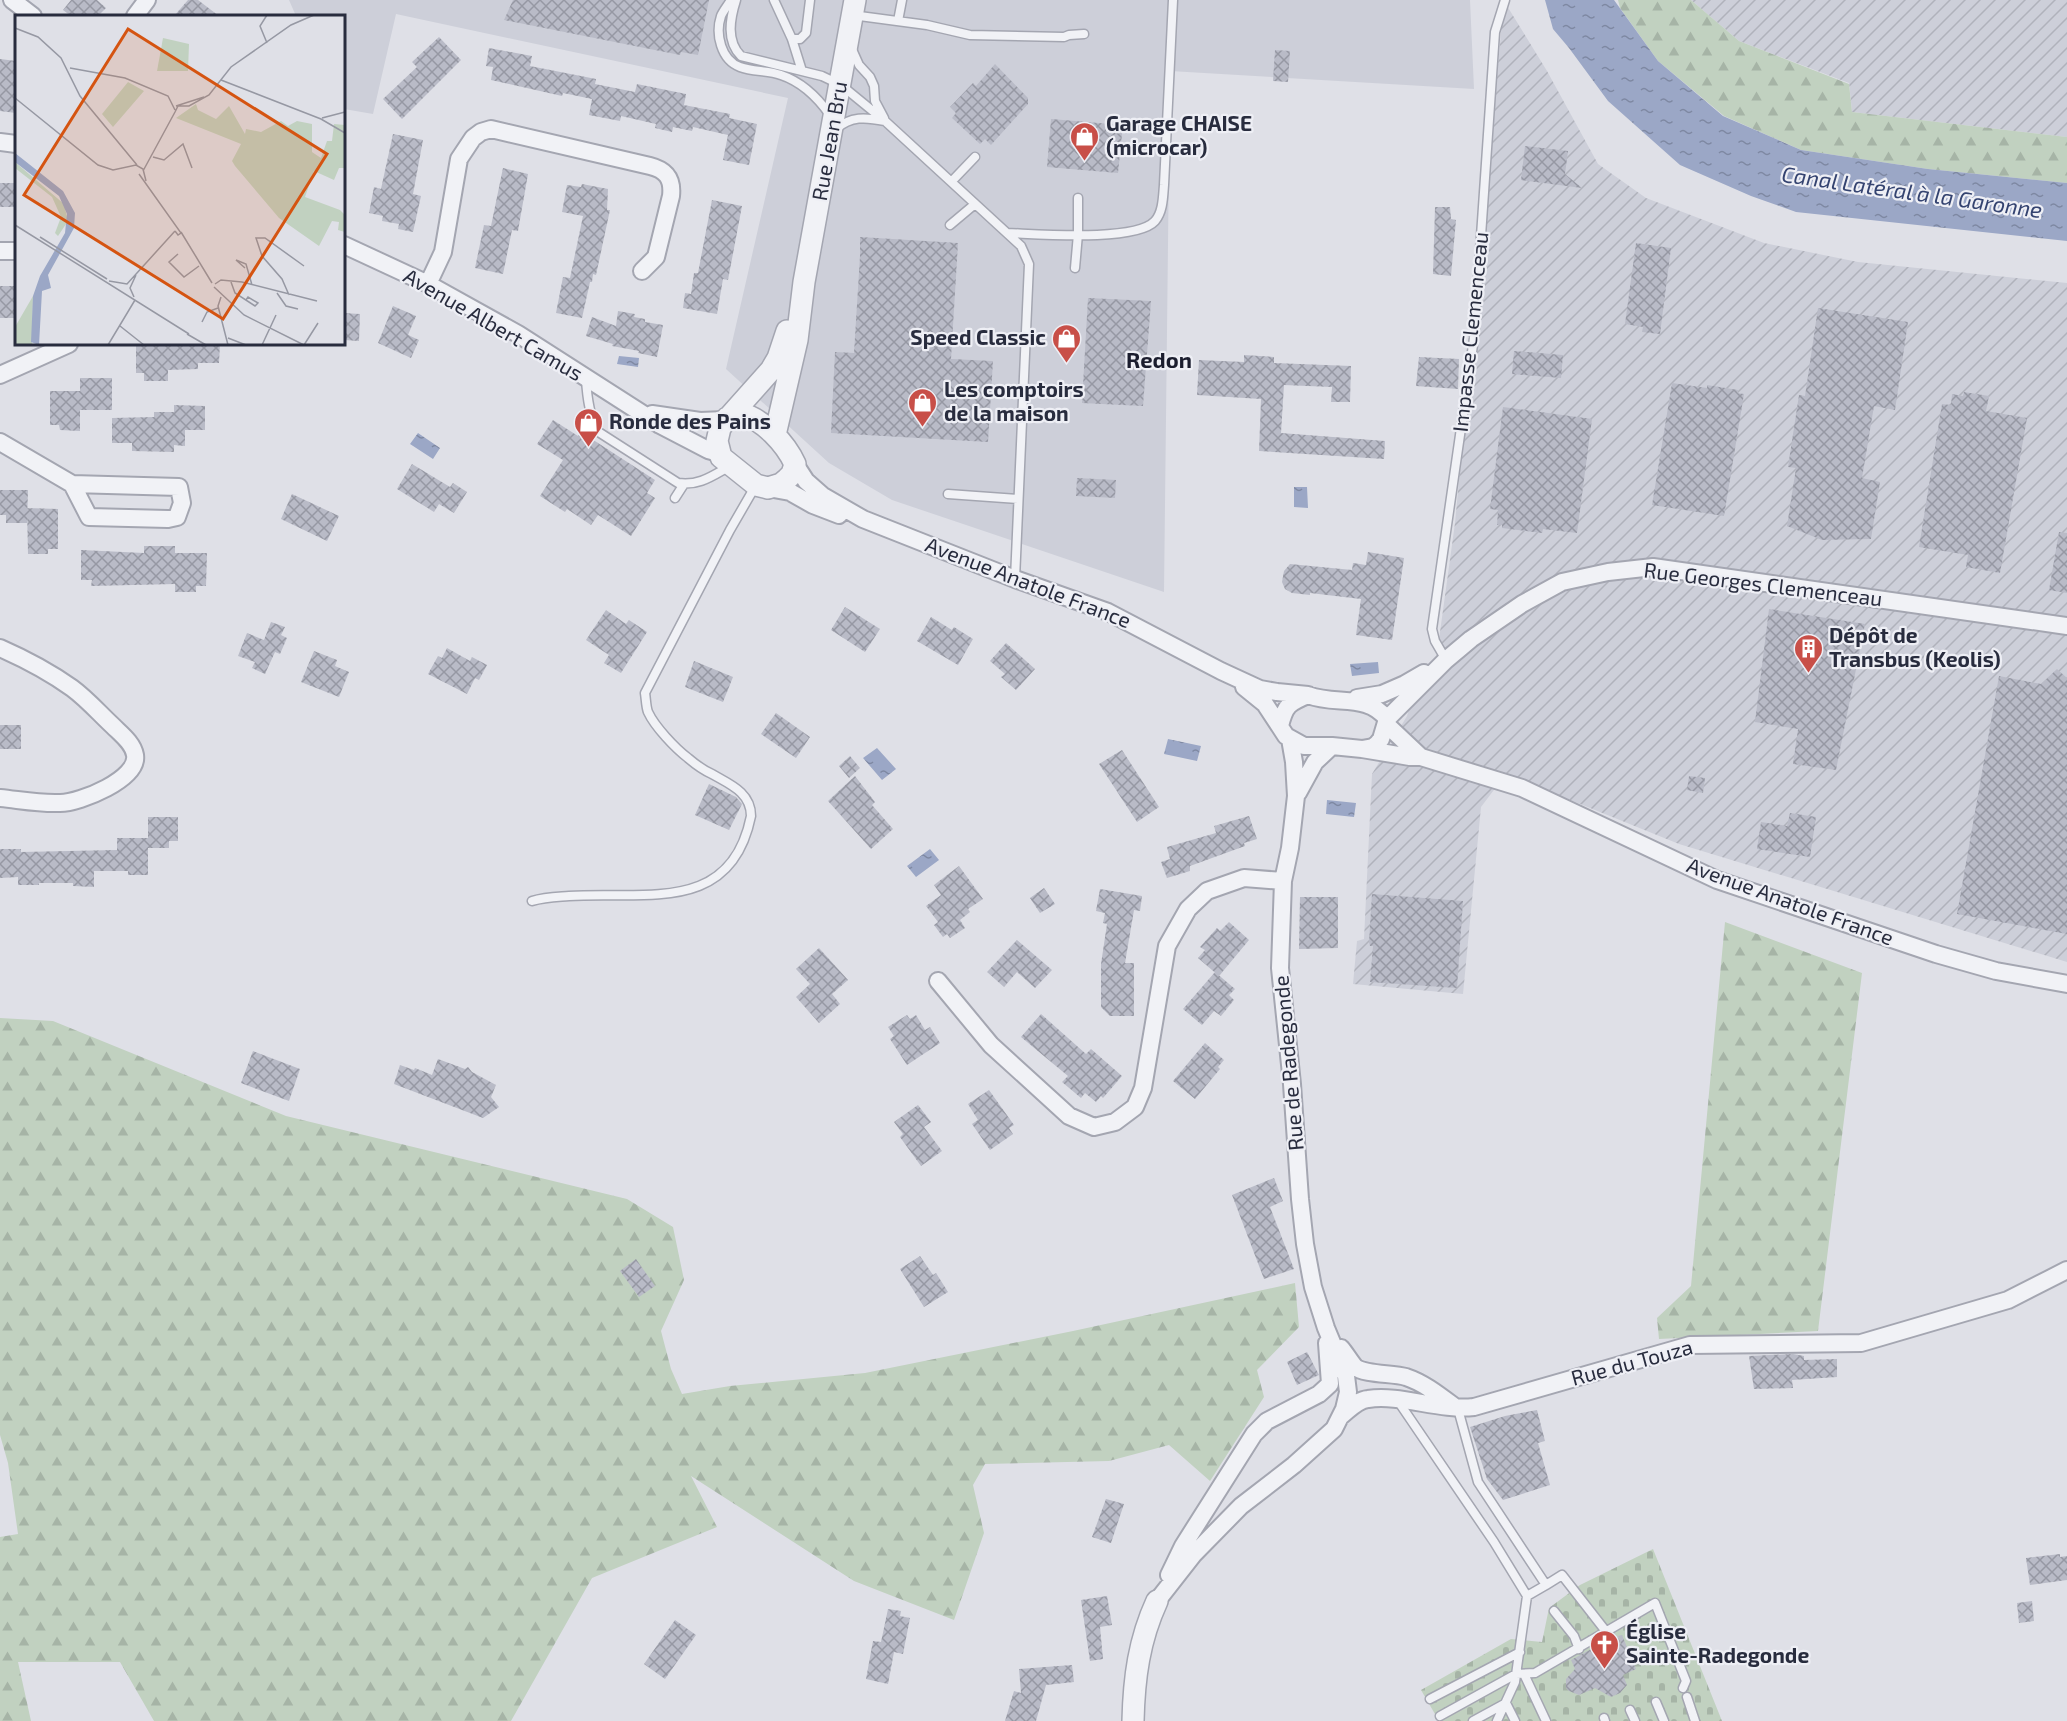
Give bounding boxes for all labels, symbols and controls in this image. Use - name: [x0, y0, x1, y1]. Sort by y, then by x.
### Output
- inset map: [15, 15, 345, 345]
- street label: Rue Jean Bru: [806, 79, 851, 202]
- place label: Garage CHAISE (microcar): [1106, 110, 1252, 159]
- shop icon: Garage CHAISE (microcar): [1069, 120, 1101, 162]
- water label: Canal Latéral à la Garonne: [1780, 160, 2044, 222]
- street label: Impasse Clemenceau: [1447, 231, 1492, 433]
- street label: Avenue Albert Camus: [400, 262, 588, 385]
- shop icon: Speed Classic: [1051, 322, 1083, 364]
- place label: Speed Classic: [910, 324, 1046, 349]
- district label: Redon: [1126, 346, 1192, 372]
- place label: Les comptoirs de la maison: [944, 376, 1084, 425]
- shop icon: Les comptoirs de la maison: [907, 386, 939, 428]
- shop icon: Ronde des Pains: [572, 406, 604, 448]
- place label: Ronde des Pains: [609, 408, 771, 433]
- street label: Avenue Anatole France: [922, 531, 1135, 632]
- street label: Rue Georges Clemenceau: [1642, 556, 1884, 611]
- place label: Dépôt de Transbus (Keolis): [1829, 622, 2001, 671]
- building icon: Dépôt de Transbus (Keolis): [1792, 632, 1824, 674]
- street label: Avenue Anatole France: [1684, 852, 1897, 950]
- street label: Rue de Radegonde: [1267, 974, 1308, 1152]
- street label: Rue du Touza: [1568, 1333, 1695, 1390]
- place label: Église Sainte-Radegonde: [1626, 1618, 1809, 1667]
- church icon: Église Sainte-Radegonde: [1589, 1628, 1621, 1670]

